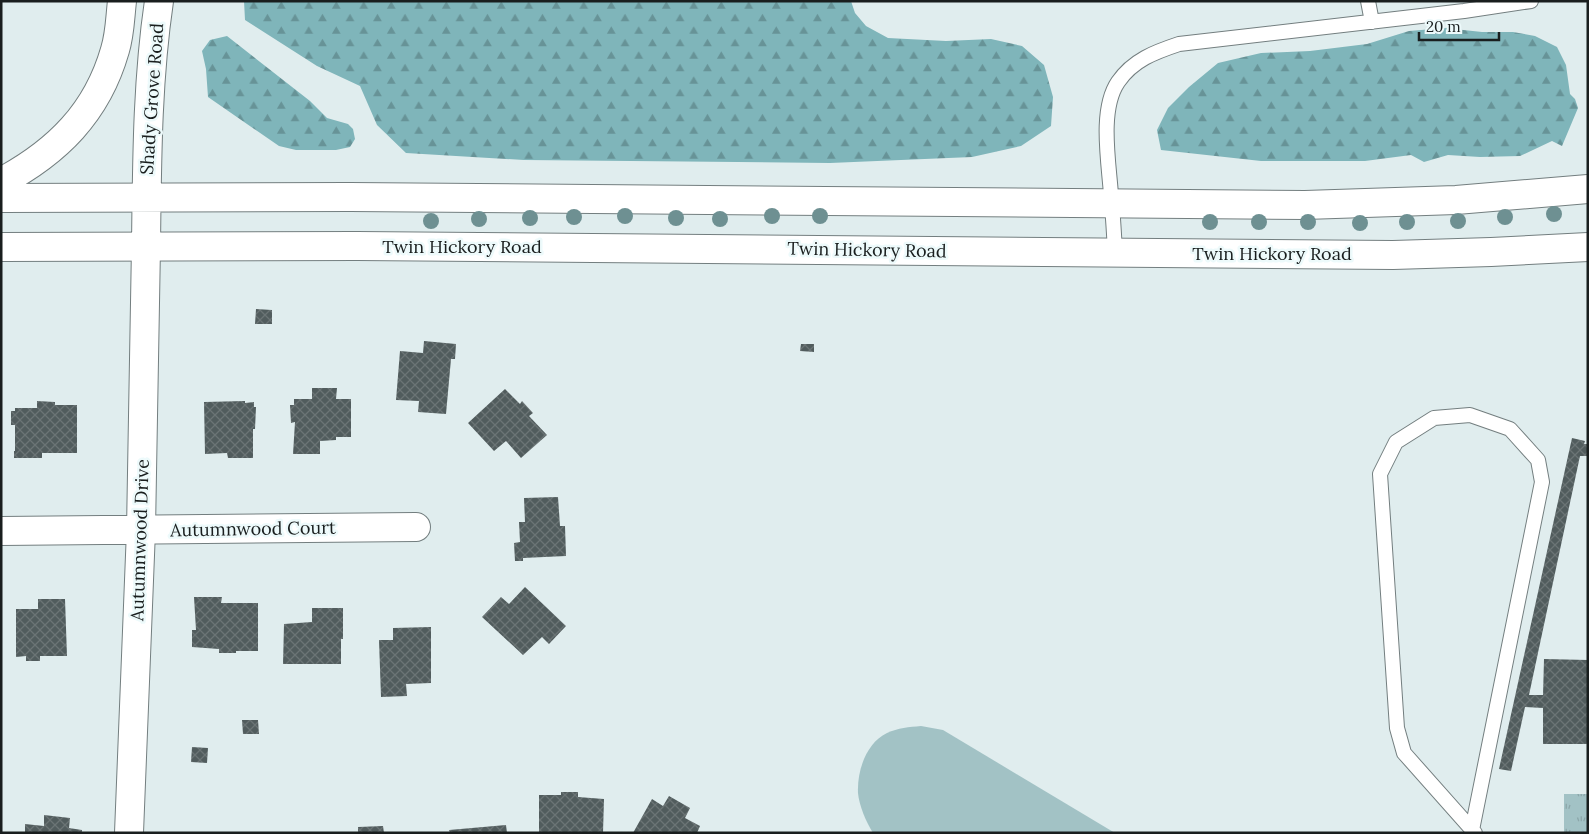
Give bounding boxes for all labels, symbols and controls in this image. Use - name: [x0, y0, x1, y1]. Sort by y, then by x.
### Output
- scale bar: [1419, 10, 1499, 42]
- text: 20 m: [1426, 17, 1461, 36]
- street label: Shady Grove Road: [135, 22, 168, 176]
- street label: Twin Hickory Road: [382, 235, 542, 258]
- street label: Twin Hickory Road: [787, 237, 947, 262]
- street label: Twin Hickory Road: [1192, 242, 1352, 265]
- street label: Autumnwood Drive: [125, 458, 154, 622]
- street label: Autumnwood Court: [169, 516, 336, 541]

